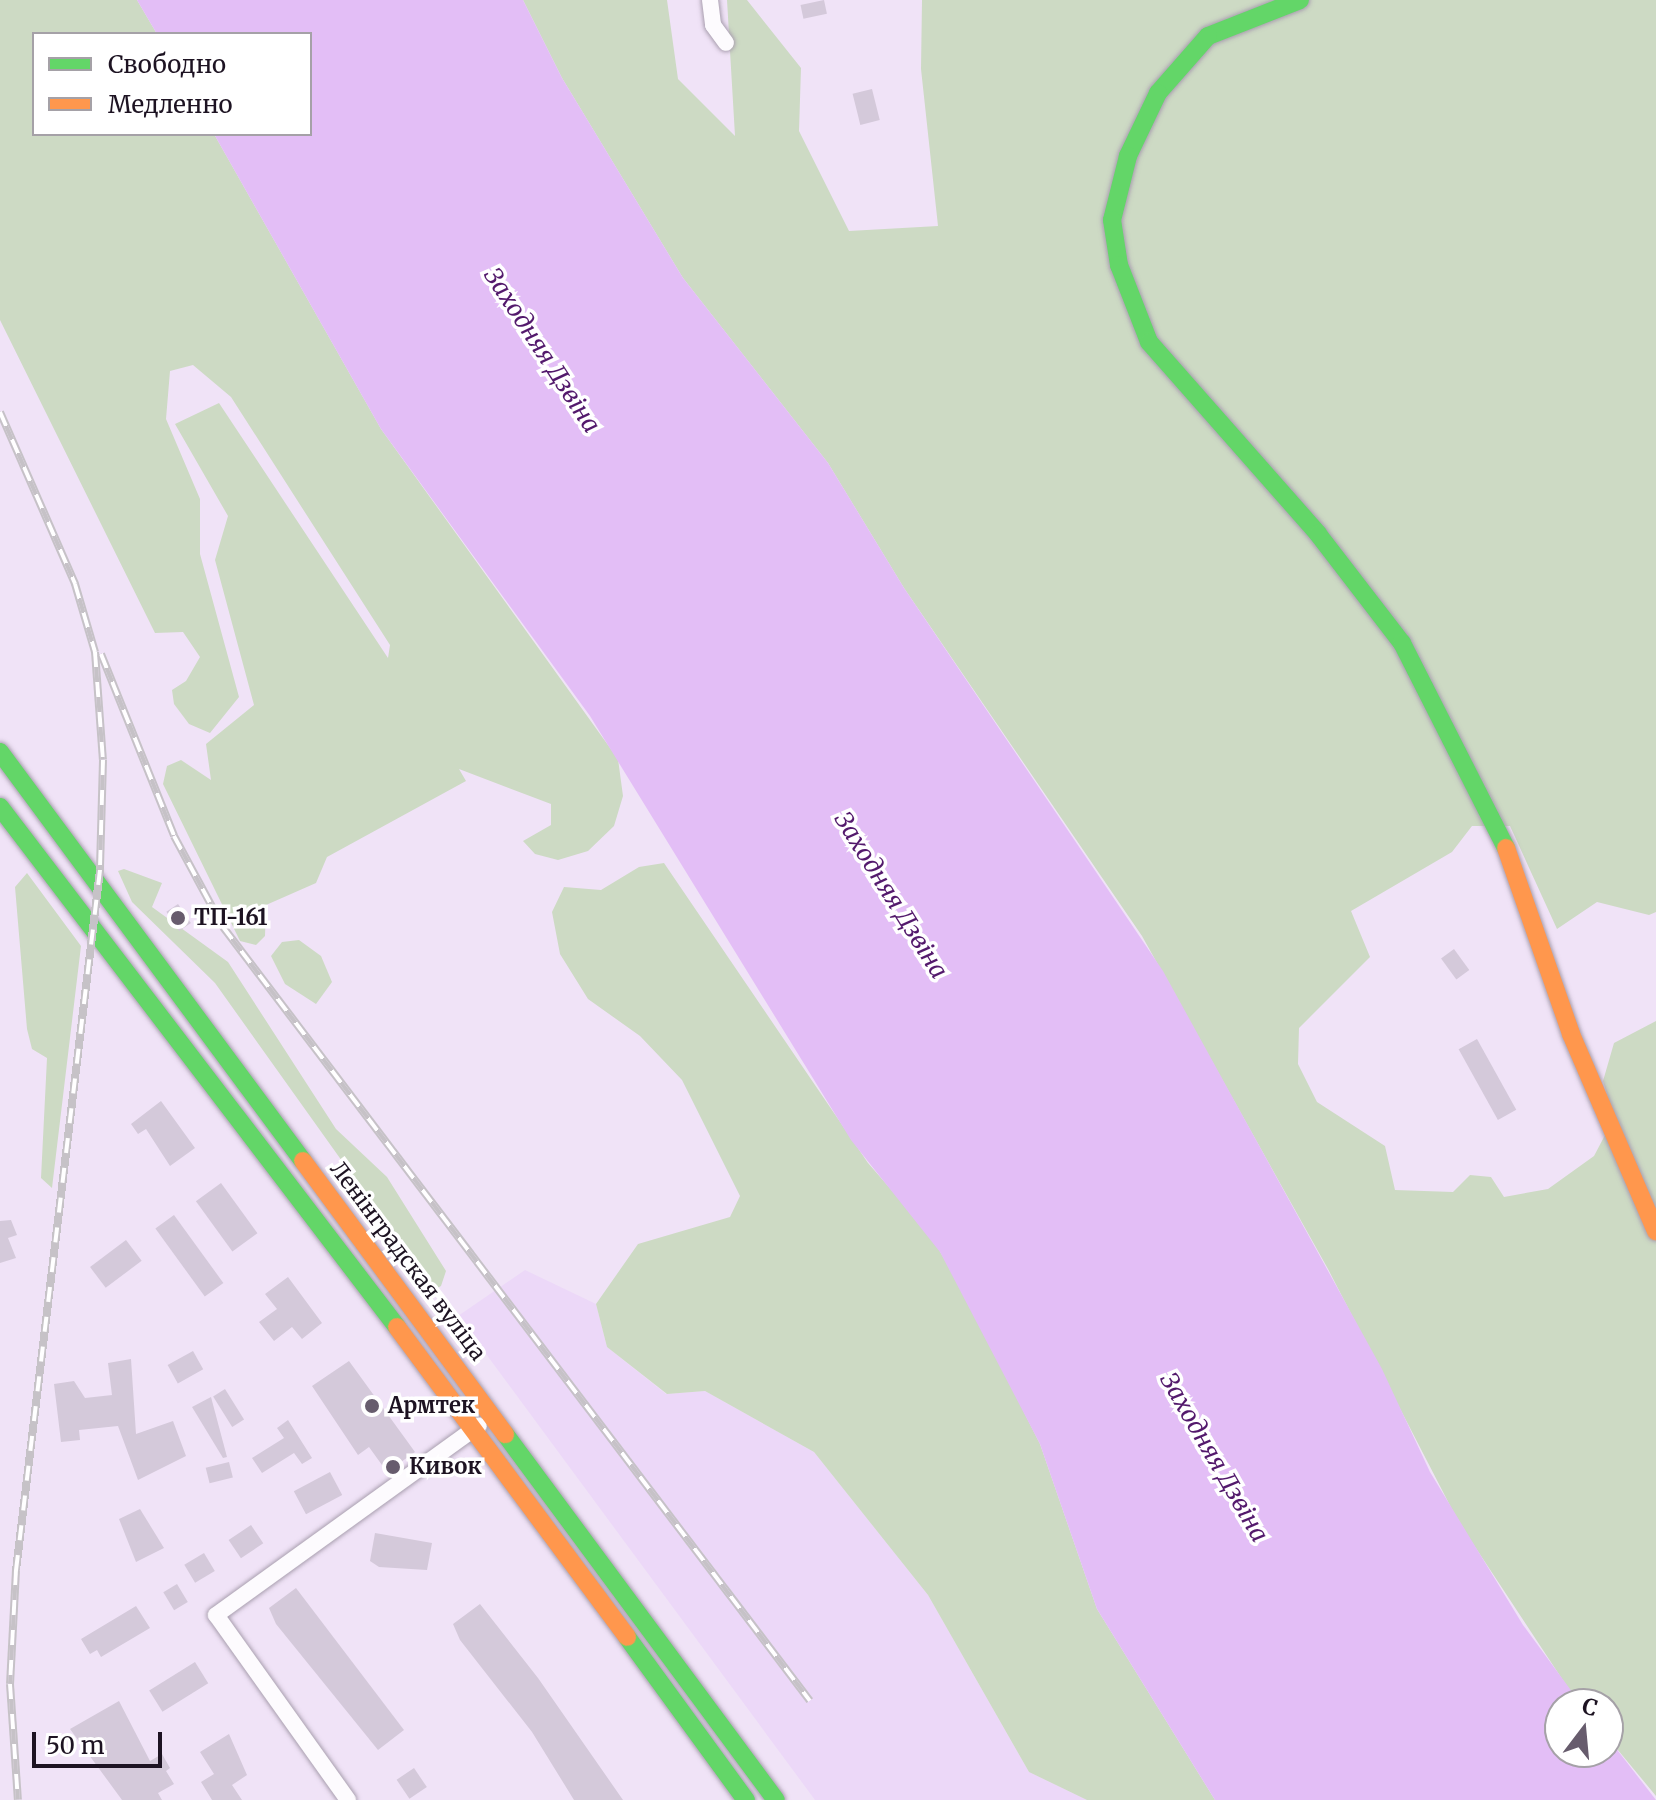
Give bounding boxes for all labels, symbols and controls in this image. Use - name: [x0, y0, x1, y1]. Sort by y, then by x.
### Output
- legend: [32, 32, 312, 136]
- text: Свободно: [108, 49, 226, 80]
- text: Медленно: [108, 89, 232, 120]
- water label: Заходняя Дзвіна: [478, 262, 606, 438]
- water label: Заходняя Дзвіна: [828, 806, 954, 984]
- place label: ТП-161: [194, 905, 268, 931]
- marker: ТП-161: [169, 909, 187, 927]
- street label: Ленінградская вуліца: [325, 1156, 491, 1366]
- water label: Заходняя Дзвіна: [1154, 1367, 1274, 1547]
- place label: Армтек: [388, 1393, 475, 1419]
- marker: Армтек: [363, 1397, 381, 1415]
- place label: Кивок: [409, 1454, 482, 1480]
- marker: Кивок: [384, 1458, 402, 1476]
- north arrow: [1544, 1688, 1624, 1768]
- text: С: [1579, 1691, 1601, 1722]
- scale bar: [36, 1716, 166, 1766]
- text: 50 m: [46, 1730, 105, 1761]

